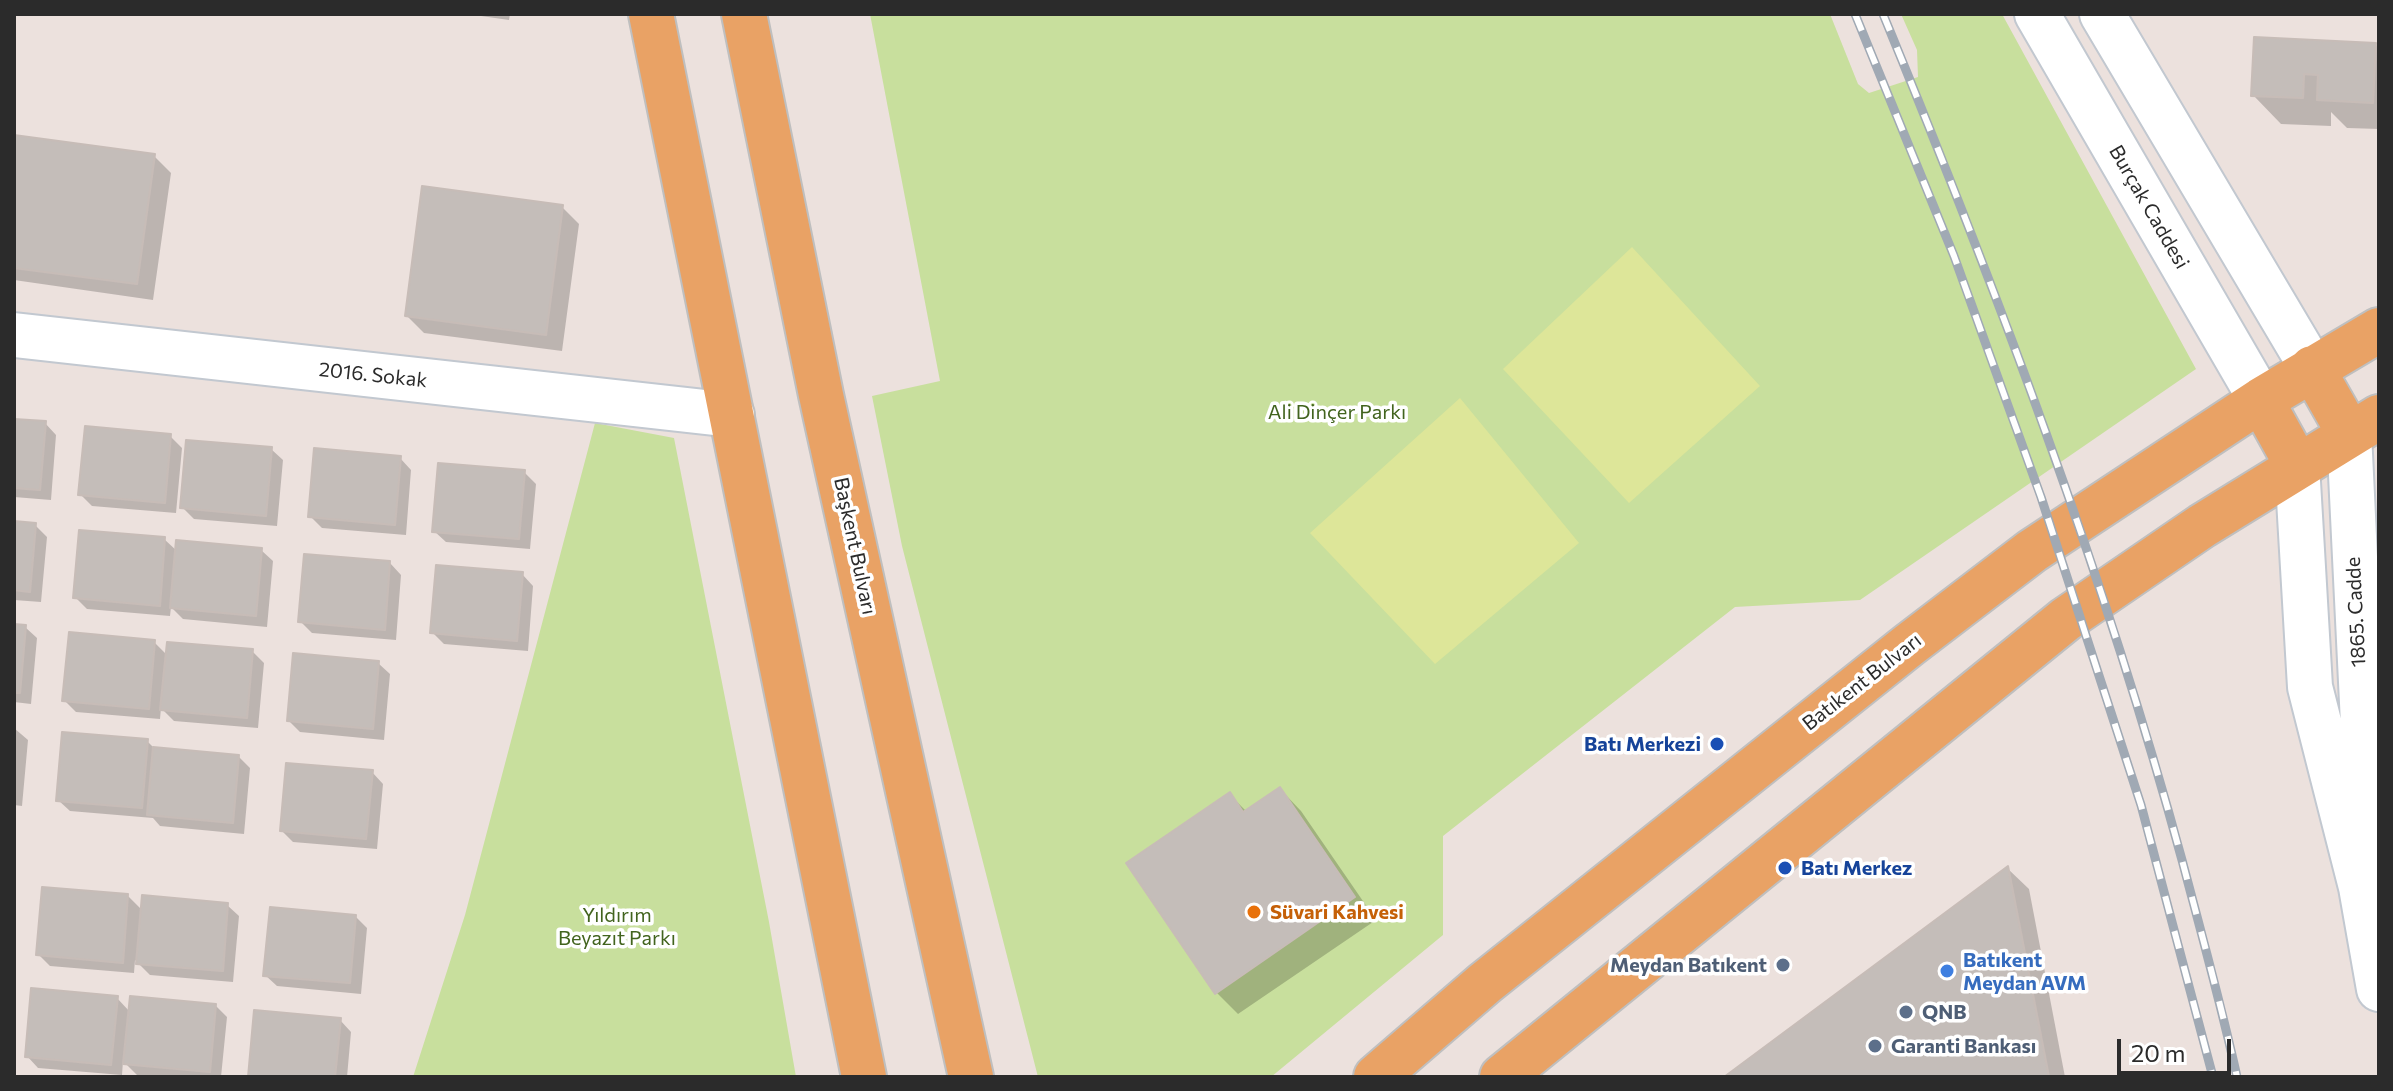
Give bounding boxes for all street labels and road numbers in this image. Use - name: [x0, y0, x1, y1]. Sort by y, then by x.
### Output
- street label: Burçak Caddesi: [2104, 141, 2194, 273]
- street label: 2016. Sokak: [318, 357, 428, 393]
- street label: Başkent Bulvarı: [829, 475, 881, 617]
- street label: 1865. Cadde: [2341, 556, 2371, 668]
- street label: Batıkent Bulvarı: [1798, 628, 1926, 736]

